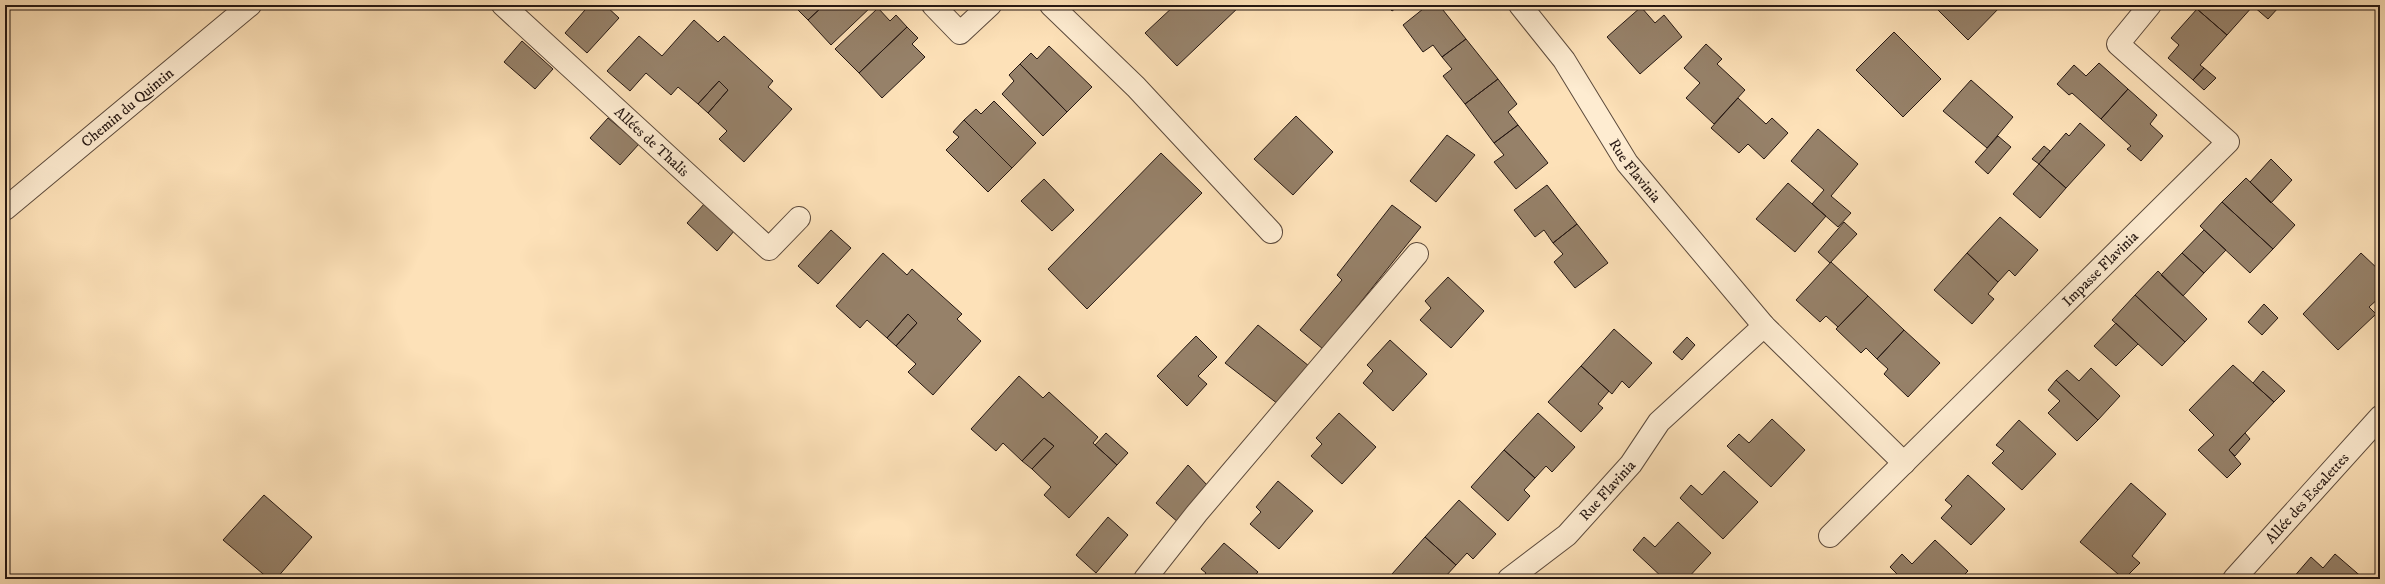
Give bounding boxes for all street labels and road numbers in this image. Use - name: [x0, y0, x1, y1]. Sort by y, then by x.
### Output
- street label: Chemin du Quintin: [77, 63, 177, 151]
- street label: Allées de Thalis: [610, 102, 693, 181]
- street label: Rue Flavinia: [1605, 135, 1666, 207]
- street label: Impasse Flavinia: [2058, 226, 2143, 310]
- street label: Allée des Escalettes: [2261, 449, 2353, 548]
- street label: Rue Flavinia: [1575, 455, 1640, 525]

